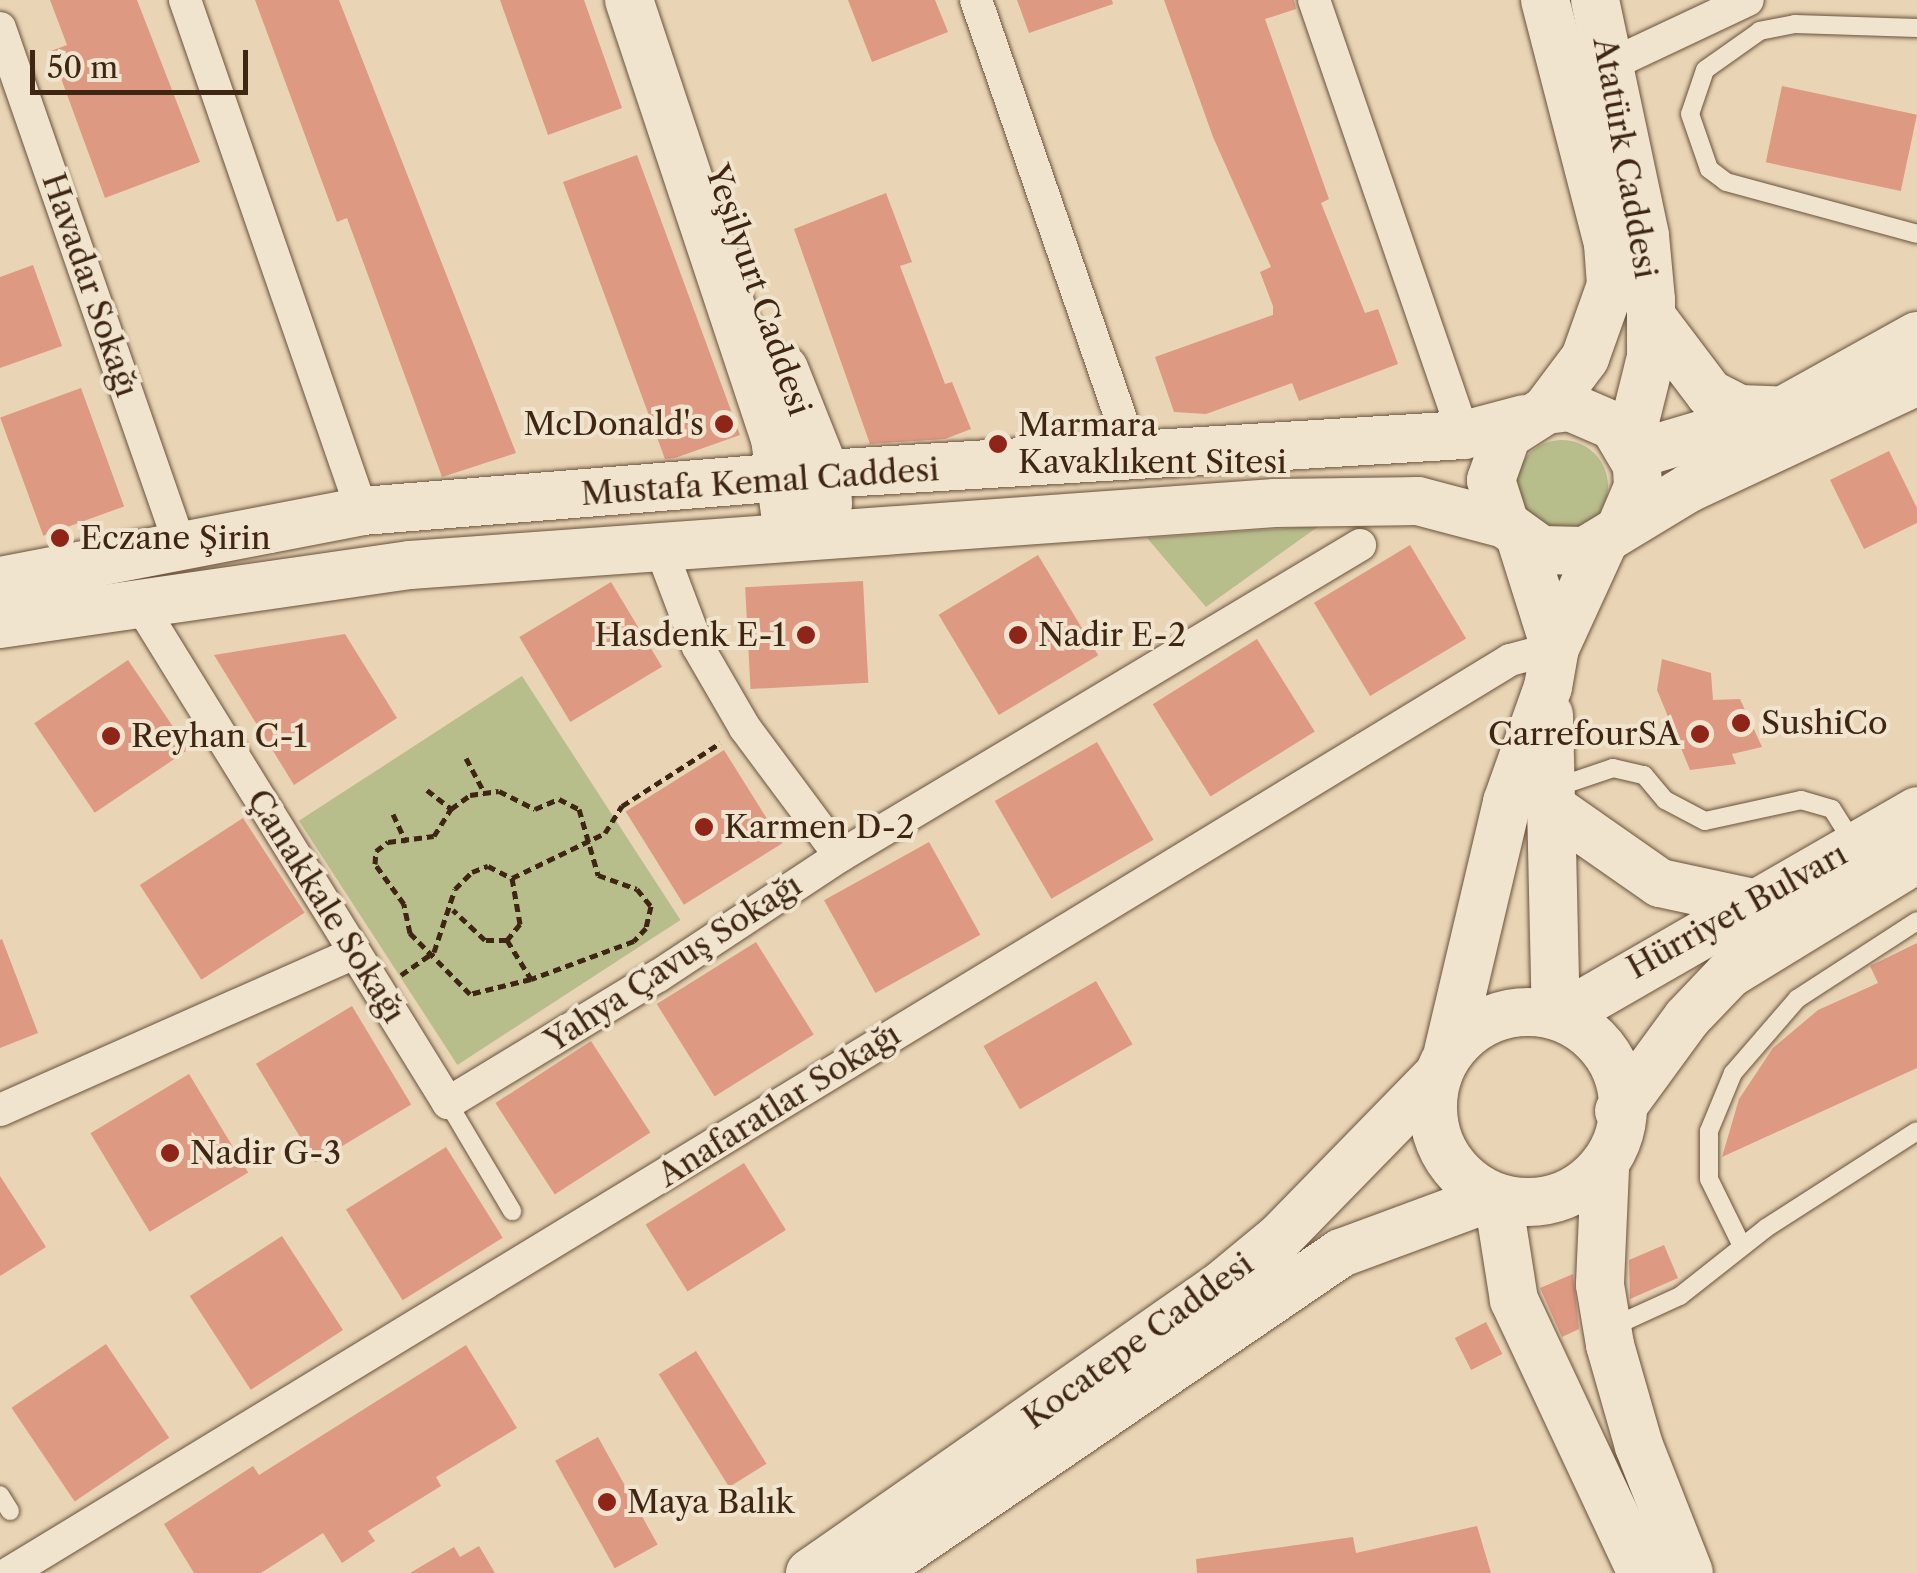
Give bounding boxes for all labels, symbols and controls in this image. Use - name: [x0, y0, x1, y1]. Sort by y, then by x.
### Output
- scale bar: [35, 30, 252, 92]
- street label: Atatürk Caddesi: [1585, 34, 1665, 282]
- text: 50 m: [47, 49, 118, 86]
- street label: Yeşilyurt Caddesi: [697, 159, 819, 421]
- street label: Havadar Sokağı: [34, 168, 146, 402]
- place label: McDonald's: [524, 405, 704, 443]
- place label: Marmara Kavaklıkent Sitesi: [1018, 407, 1287, 482]
- marker: McDonald's: [713, 413, 735, 435]
- marker: Marmara Kavaklıkent Sitesi: [987, 433, 1009, 455]
- street label: Mustafa Kemal Caddesi: [580, 450, 940, 514]
- place label: Eczane Şirin: [80, 519, 271, 557]
- marker: Eczane Şirin: [49, 527, 71, 549]
- place label: Hasdenk E-1: [594, 616, 786, 654]
- place label: Nadir E-2: [1038, 616, 1187, 654]
- marker: Hasdenk E-1: [795, 624, 817, 646]
- marker: Nadir E-2: [1007, 624, 1029, 646]
- place label: SushiCo: [1761, 704, 1888, 742]
- marker: SushiCo: [1730, 712, 1752, 734]
- place label: CarrefourSA: [1488, 715, 1680, 753]
- place label: Reyhan C-1: [131, 717, 307, 755]
- marker: CarrefourSA: [1689, 723, 1711, 745]
- marker: Reyhan C-1: [100, 725, 122, 747]
- street label: Çanakkale Sokağı: [239, 782, 413, 1030]
- place label: Karmen D-2: [724, 808, 914, 846]
- marker: Karmen D-2: [693, 816, 715, 838]
- street label: Hürriyet Bulvarı: [1621, 835, 1853, 987]
- street label: Yahya Çavuş Sokağı: [538, 866, 808, 1060]
- street label: Anafaratlar Sokağı: [651, 1015, 907, 1195]
- place label: Nadir G-3: [190, 1134, 342, 1172]
- marker: Nadir G-3: [159, 1142, 181, 1164]
- street label: Kocatepe Caddesi: [1016, 1245, 1260, 1437]
- place label: Maya Balık: [627, 1483, 794, 1521]
- marker: Maya Balık: [596, 1491, 618, 1513]

